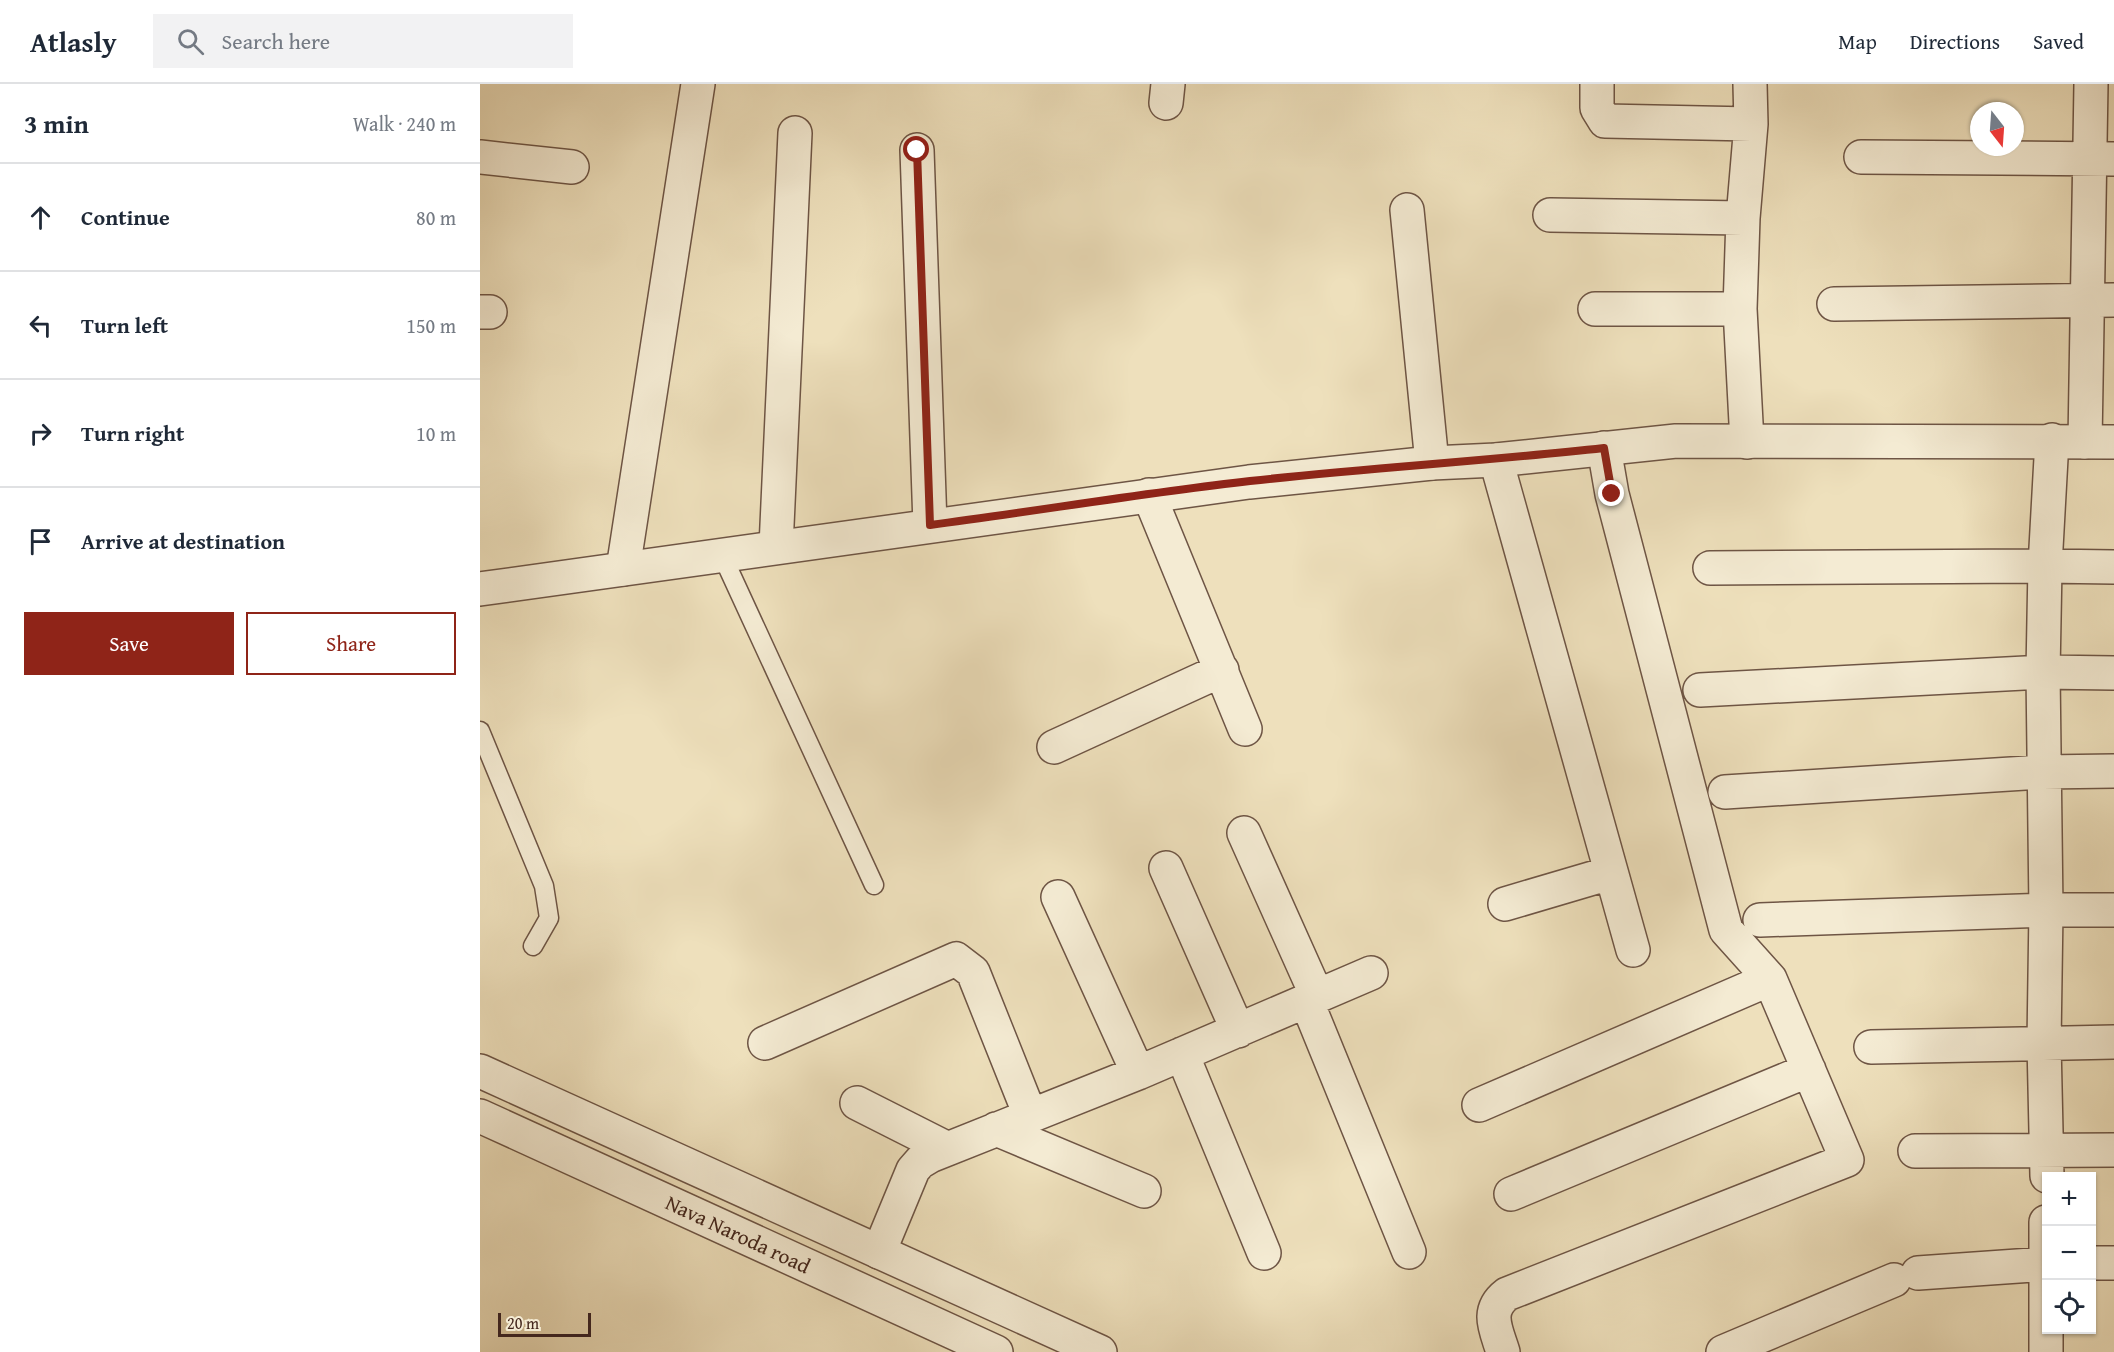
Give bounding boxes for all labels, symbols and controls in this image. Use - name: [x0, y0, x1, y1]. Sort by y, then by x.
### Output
- search box: [153, 14, 573, 68]
- text: Atlasly: [30, 21, 117, 62]
- icon: search: [174, 25, 207, 58]
- text: Search here: [222, 25, 330, 57]
- text: Map: [1838, 26, 1877, 57]
- text: Directions: [1910, 26, 2000, 57]
- text: Saved: [2033, 26, 2084, 57]
- north arrow: [1970, 102, 2024, 156]
- text: 3 min: [24, 104, 89, 143]
- text: Walk · 240 m: [353, 109, 456, 138]
- route start: [903, 136, 929, 162]
- icon: ahead: [24, 201, 57, 234]
- text: Continue: [81, 201, 170, 233]
- text: 80 m: [416, 203, 456, 232]
- icon: left: [24, 309, 57, 342]
- text: Turn left: [81, 309, 168, 341]
- text: 150 m: [406, 311, 456, 340]
- icon: right: [24, 417, 57, 450]
- text: Turn right: [81, 417, 184, 449]
- text: 10 m: [416, 419, 456, 448]
- route end: [1598, 480, 1624, 506]
- icon: arrive: [24, 525, 57, 558]
- text: Arrive at destination: [81, 525, 285, 557]
- button: Save: [24, 612, 234, 675]
- button: Share: [246, 612, 456, 675]
- map controls: [2042, 1172, 2096, 1334]
- button: +: [2042, 1172, 2096, 1226]
- street label: Nava Naroda road: [660, 1187, 816, 1281]
- button: −: [2042, 1226, 2096, 1280]
- button: locate: [2042, 1280, 2096, 1334]
- scale bar: [498, 1310, 591, 1338]
- text: 20 m: [507, 1311, 539, 1335]

